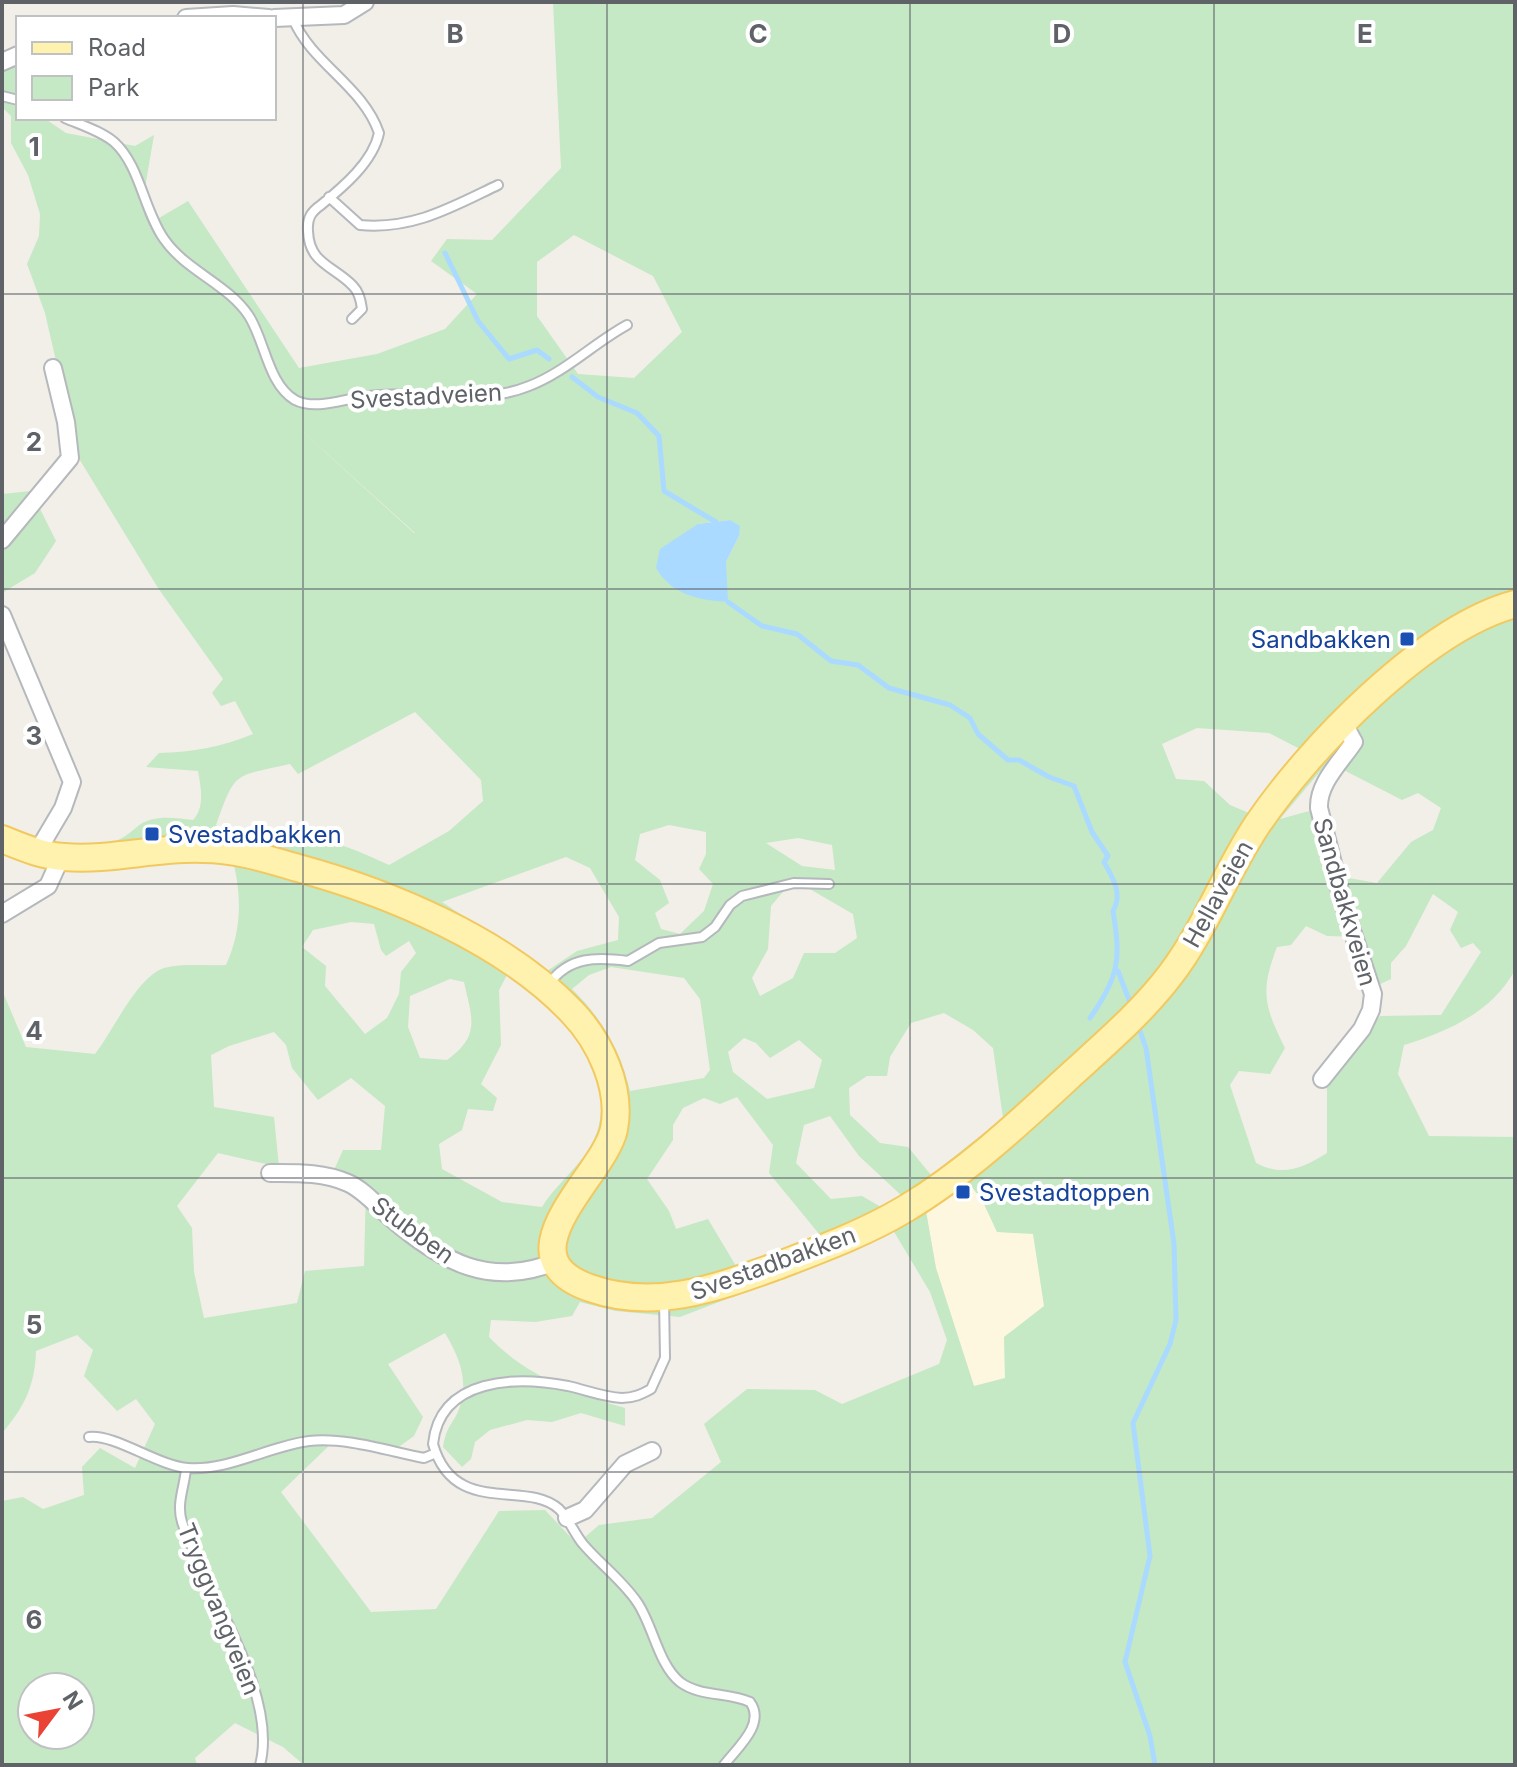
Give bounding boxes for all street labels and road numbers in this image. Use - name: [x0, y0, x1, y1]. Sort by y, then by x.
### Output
- street label: Svestadveien: [349, 378, 503, 414]
- street label: Sandbakkveien: [1307, 815, 1383, 989]
- street label: Hellaveien: [1177, 836, 1259, 952]
- street label: Stubben: [366, 1190, 460, 1270]
- street label: Svestadbakken: [686, 1220, 860, 1306]
- street label: Tryggvangveien: [171, 1519, 267, 1699]

